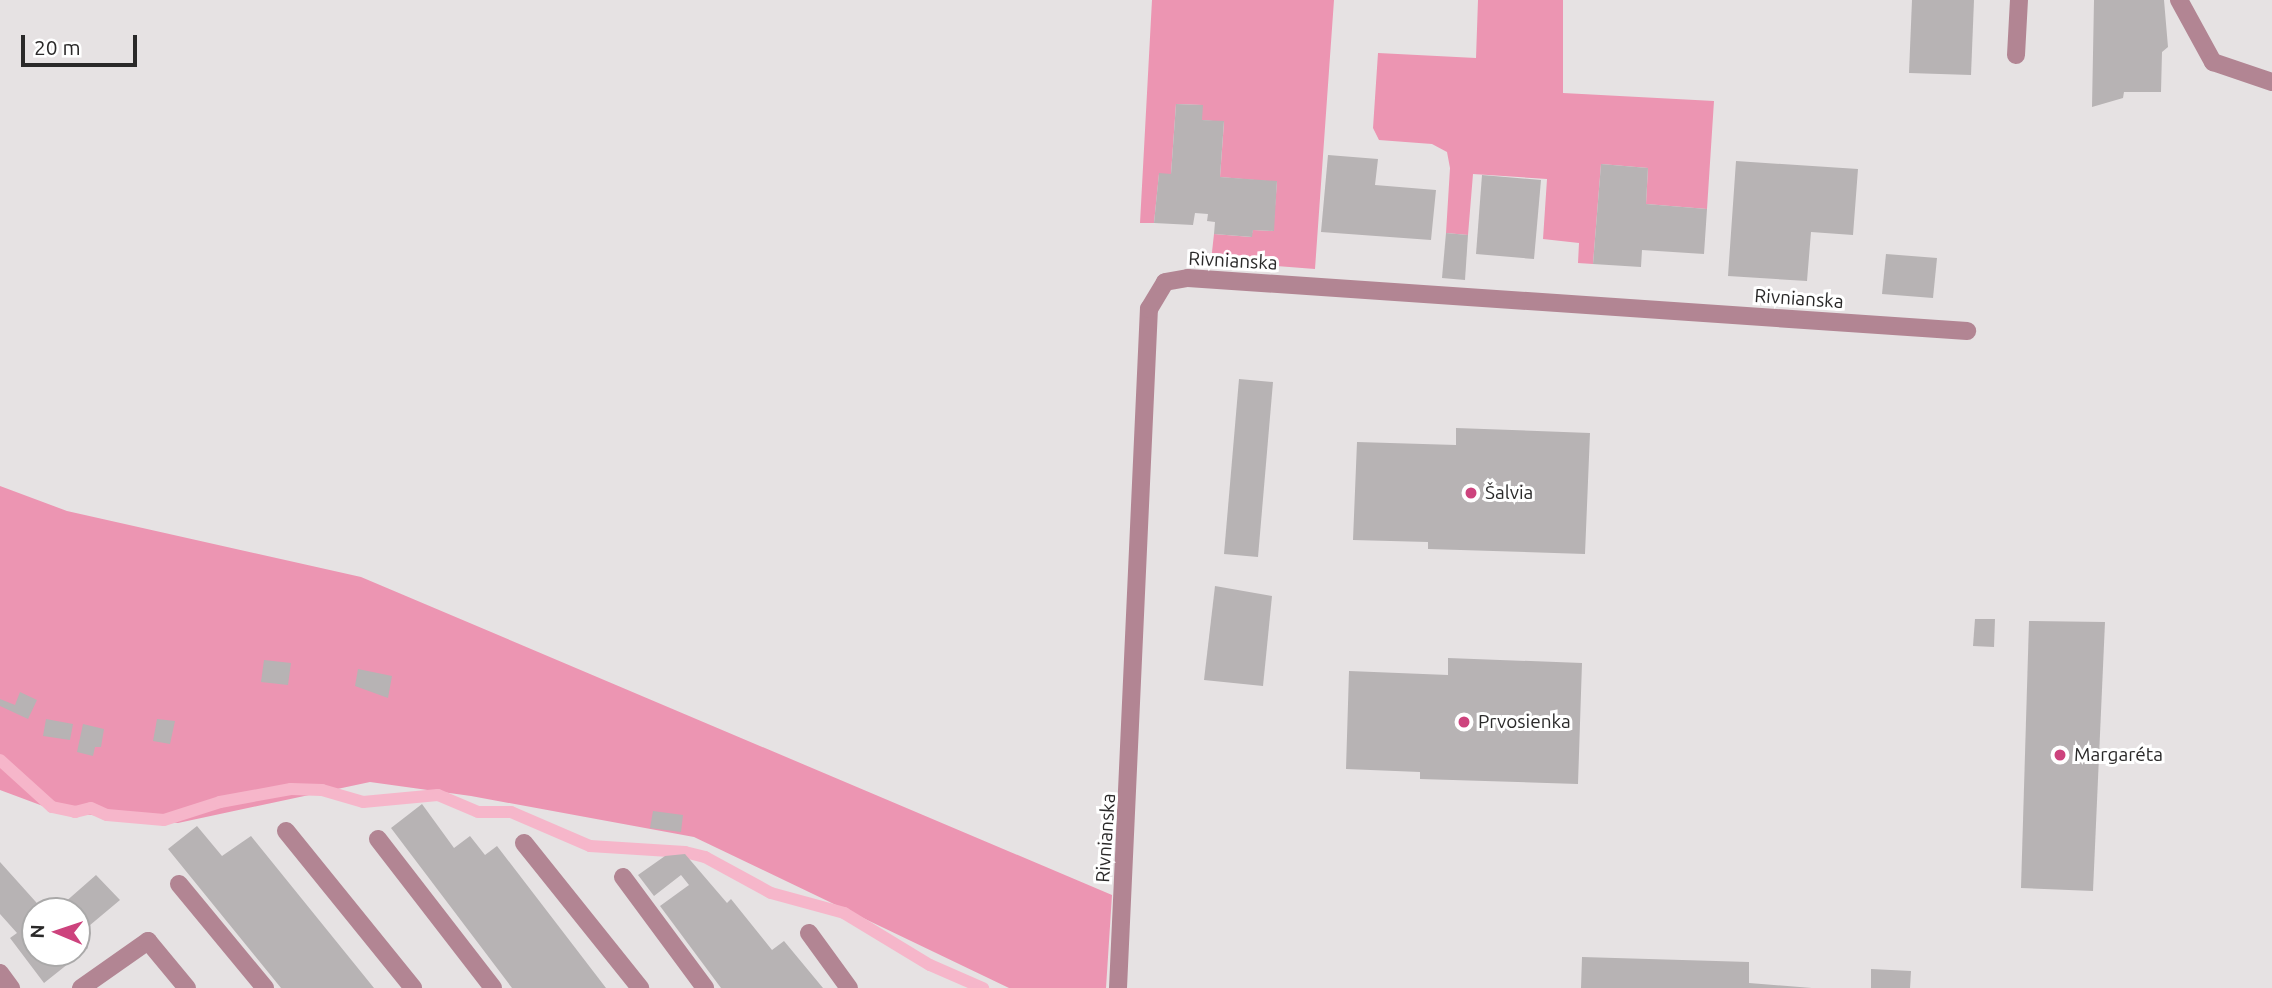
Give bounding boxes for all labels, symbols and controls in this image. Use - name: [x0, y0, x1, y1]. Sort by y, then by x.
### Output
- scale bar: [24, 21, 140, 65]
- text: 20 m: [34, 35, 81, 59]
- street label: Rivnianska: [1188, 247, 1278, 275]
- street label: Rivnianska: [1754, 285, 1844, 313]
- place label: Šalvia: [1485, 482, 1533, 504]
- marker: Šalvia: [1463, 485, 1479, 501]
- place label: Prvosienka: [1478, 711, 1571, 733]
- marker: Prvosienka: [1456, 714, 1472, 730]
- place label: Margaréta: [2074, 744, 2163, 766]
- marker: Margaréta: [2052, 747, 2068, 763]
- street label: Rivnianska: [1092, 793, 1120, 883]
- north arrow: [21, 897, 91, 967]
- text: N: [26, 924, 48, 939]

